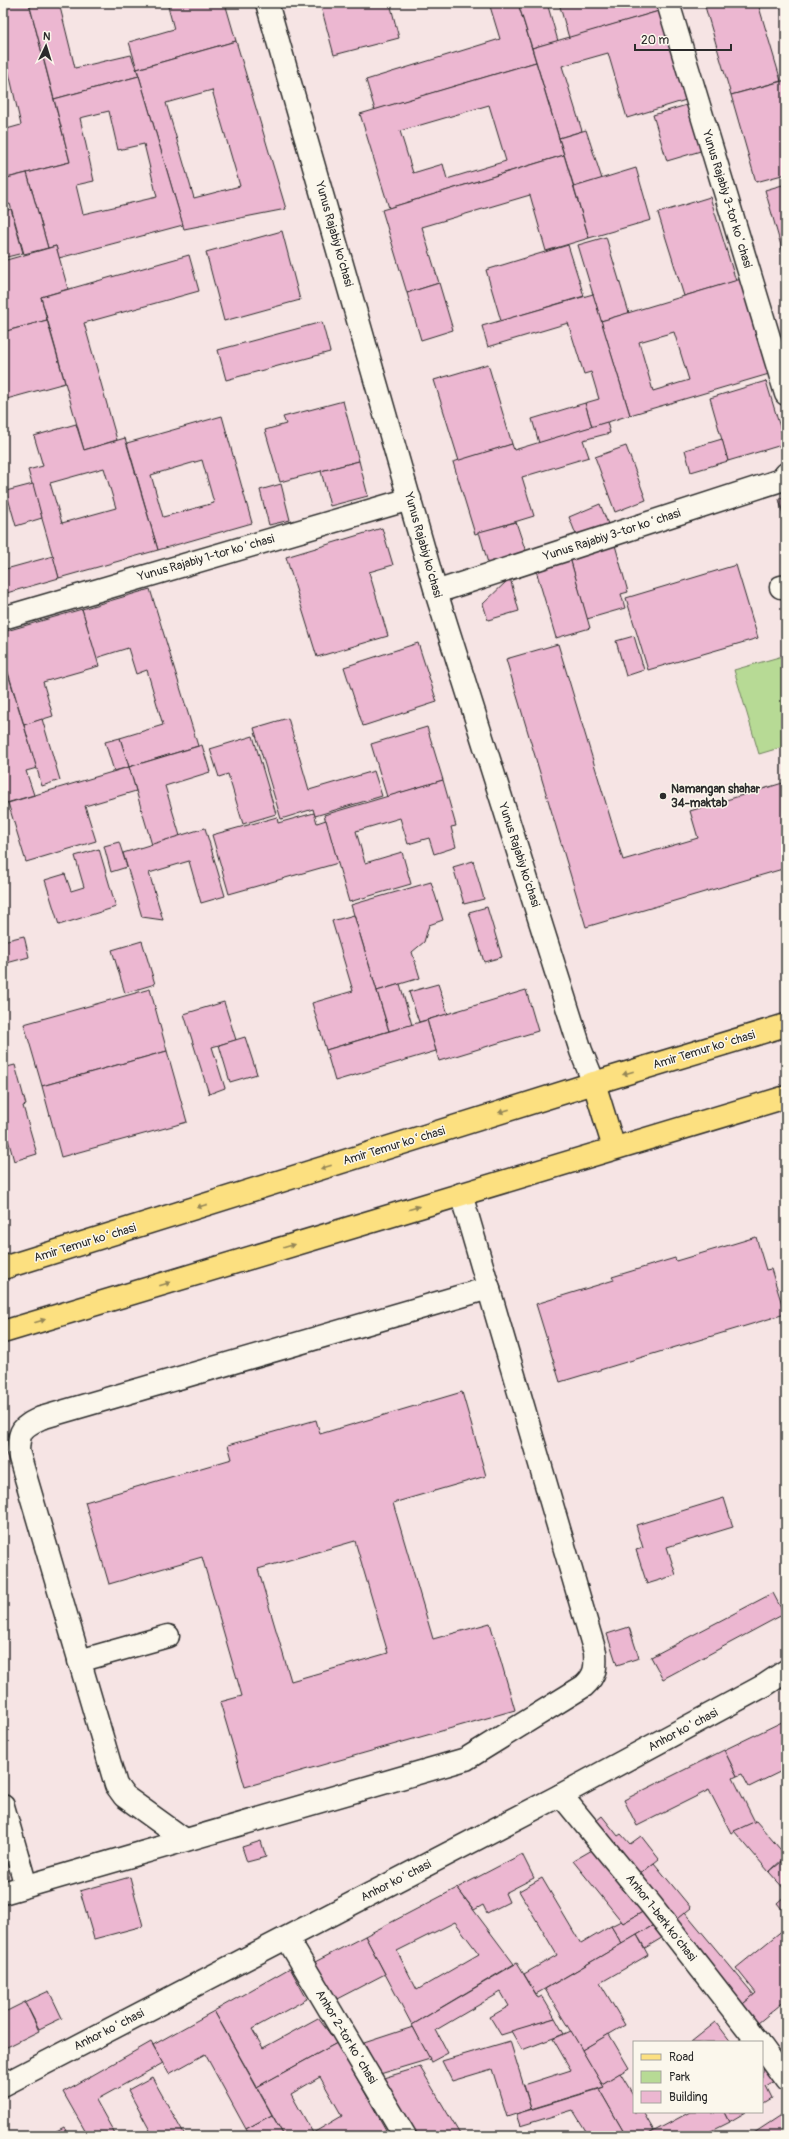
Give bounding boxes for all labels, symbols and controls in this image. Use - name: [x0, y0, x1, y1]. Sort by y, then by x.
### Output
- north arrow: [26, 26, 66, 66]
- scale bar: [635, 26, 731, 52]
- text: N: [42, 30, 51, 43]
- text: 20 m: [641, 33, 670, 48]
- street label: Yunus Rajabiy 3-tor koʻchasi: [699, 127, 755, 270]
- street label: Yunus Rajabiy ko‘chasi: [312, 179, 356, 288]
- street label: Yunus Rajabiy ko‘chasi: [401, 490, 445, 599]
- street label: Yunus Rajabiy 3-tor koʻchasi: [540, 506, 683, 565]
- street label: Yunus Rajabiy 1-tor koʻchasi: [135, 531, 276, 585]
- place label: Namangan shahar 34-maktab: [671, 782, 761, 811]
- marker: Namangan shahar 34-maktab: [658, 791, 668, 801]
- street label: Yunus Rajabiy ko‘chasi: [495, 800, 543, 909]
- street label: Amir Temur koʻchasi: [651, 1027, 757, 1073]
- one-way arrow: [622, 1070, 634, 1076]
- one-way arrow: [498, 1109, 510, 1115]
- street label: Amir Temur koʻchasi: [341, 1123, 447, 1169]
- one-way arrow: [320, 1164, 332, 1170]
- one-way arrow: [196, 1203, 208, 1209]
- one-way arrow: [408, 1205, 420, 1211]
- street label: Amir Temur koʻchasi: [32, 1220, 138, 1266]
- one-way arrow: [284, 1243, 296, 1249]
- one-way arrow: [159, 1281, 171, 1287]
- one-way arrow: [35, 1318, 47, 1324]
- street label: Anhor koʻchasi: [645, 1705, 721, 1755]
- street label: Anhor koʻchasi: [358, 1857, 434, 1905]
- street label: Anhor 1-berk koʼchasi: [622, 1872, 700, 1964]
- street label: Anhor 2-tor koʻchasi: [312, 1987, 380, 2087]
- street label: Anhor koʻchasi: [71, 2006, 147, 2054]
- legend: [633, 2041, 763, 2113]
- text: Road: [669, 2050, 694, 2065]
- text: Park: [669, 2070, 690, 2085]
- text: Building: [669, 2090, 708, 2105]

